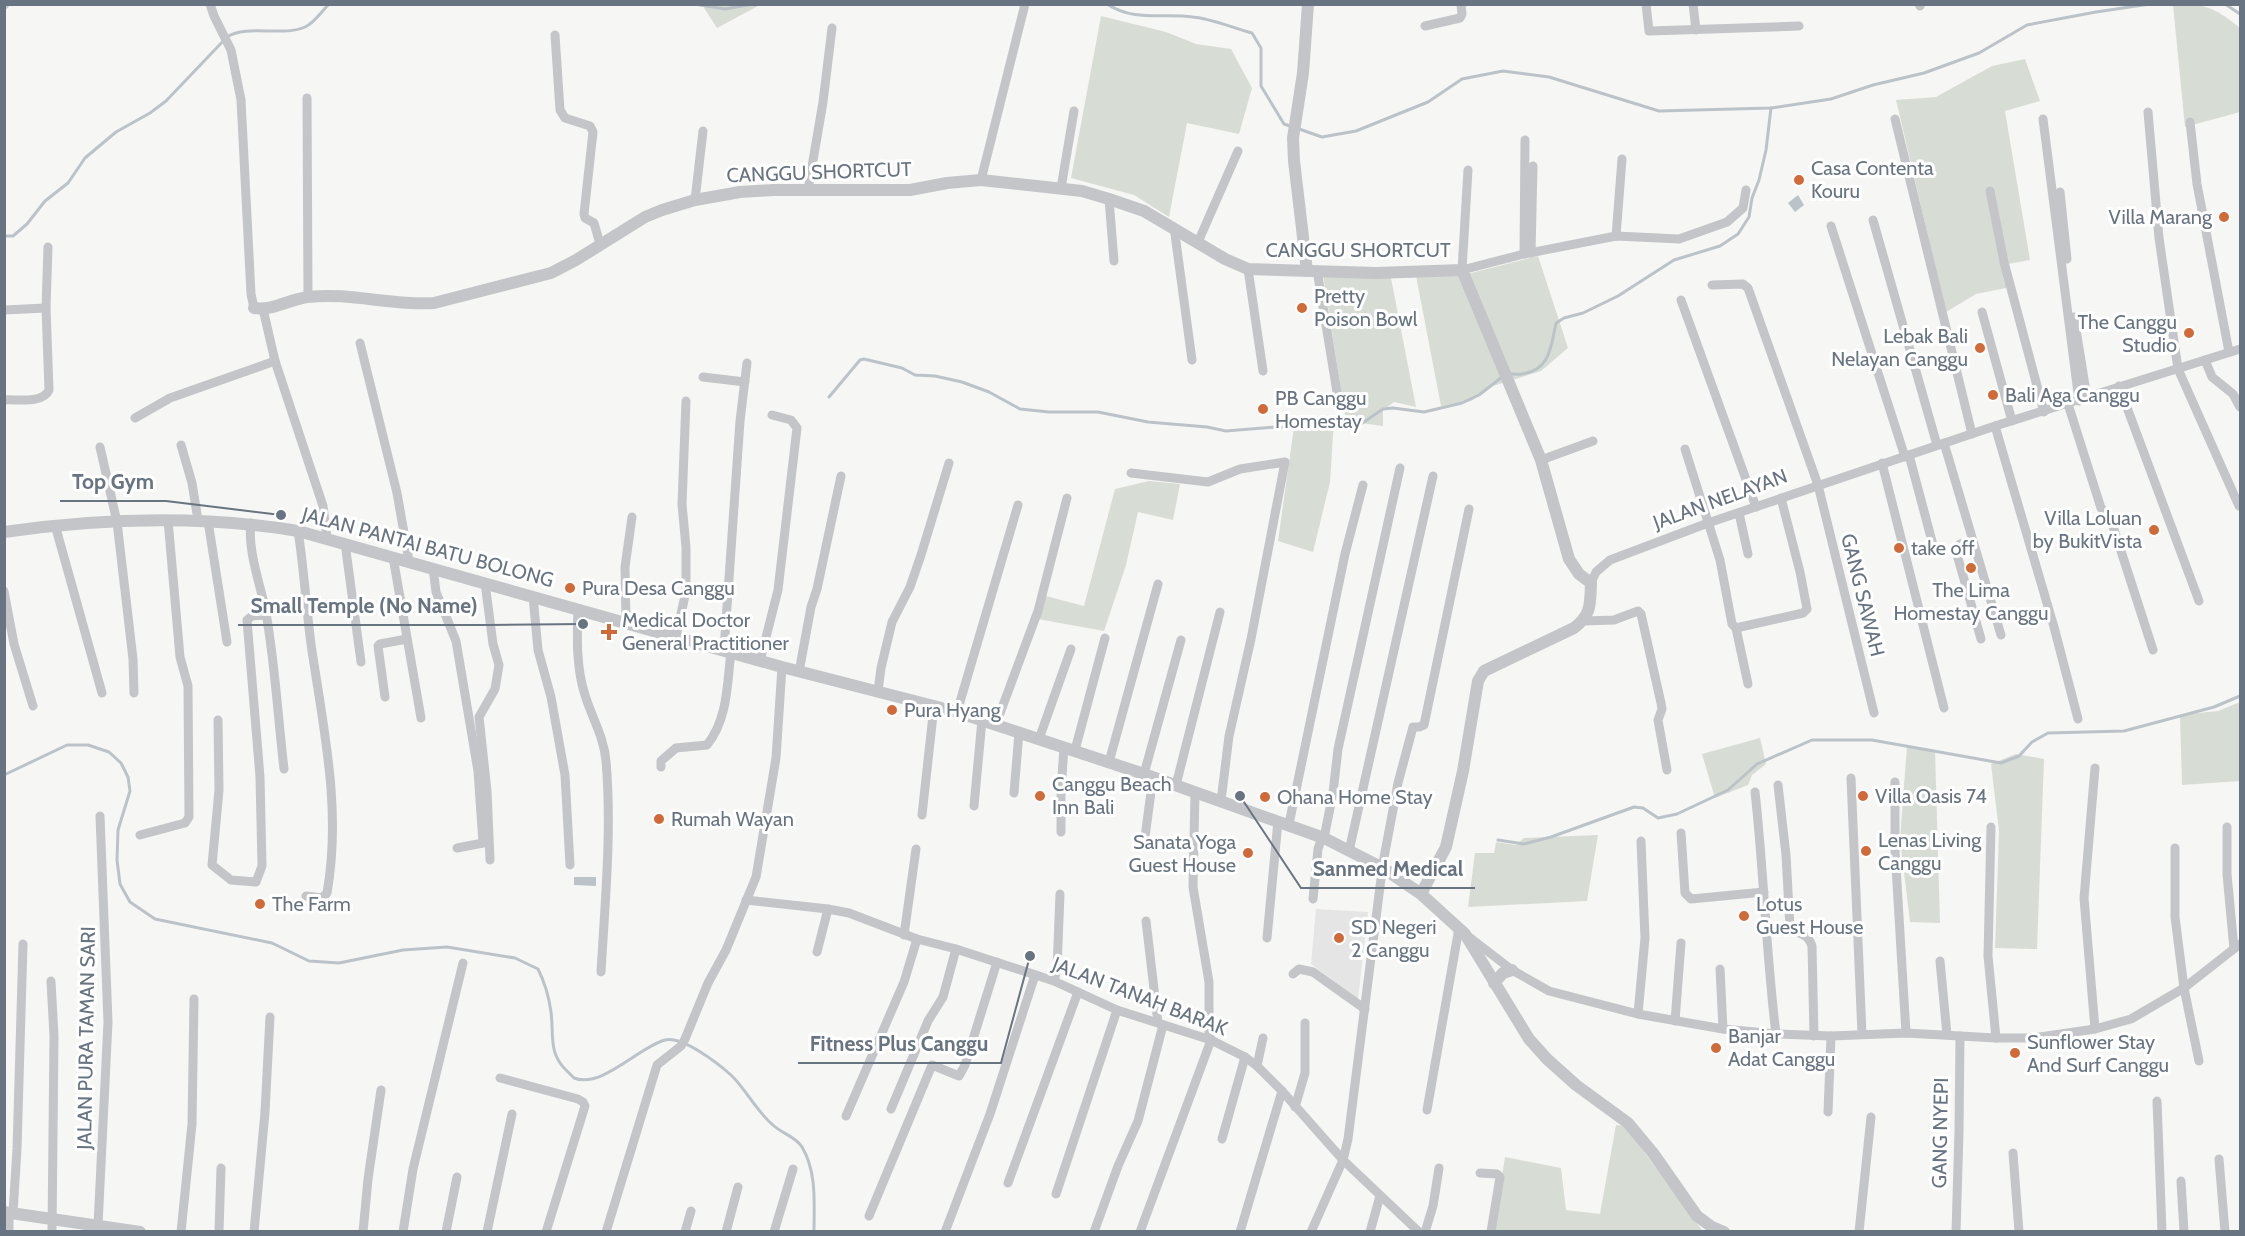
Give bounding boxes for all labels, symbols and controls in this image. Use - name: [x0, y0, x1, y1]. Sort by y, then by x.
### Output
- place label: Casa Contenta Kouru: [1811, 156, 1934, 203]
- street label: CANGGU SHORTCUT: [726, 157, 912, 187]
- marker: Casa Contenta Kouru: [1792, 173, 1806, 187]
- place label: Villa Marang: [2109, 205, 2213, 229]
- marker: Villa Marang: [2217, 210, 2231, 224]
- street label: CANGGU SHORTCUT: [1265, 238, 1451, 262]
- place label: Pretty Poison Bowl: [1314, 284, 1418, 331]
- marker: Pretty Poison Bowl: [1295, 301, 1309, 315]
- place label: The Canggu Studio: [2077, 310, 2177, 357]
- place label: Lebak Bali Nelayan Canggu: [1831, 324, 1968, 371]
- marker: The Canggu Studio: [2182, 326, 2196, 340]
- marker: Lebak Bali Nelayan Canggu: [1973, 341, 1987, 355]
- place label: Bali Aga Canggu: [2005, 383, 2140, 407]
- place label: PB Canggu Homestay: [1275, 386, 1366, 433]
- marker: Bali Aga Canggu: [1986, 388, 2000, 402]
- marker: PB Canggu Homestay: [1256, 402, 1270, 416]
- callout: Top Gym: [60, 462, 166, 501]
- street label: JALAN NELAYAN: [1649, 464, 1790, 535]
- text: Top Gym: [72, 469, 154, 494]
- street label: JALAN PANTAI BATU BOLONG: [299, 502, 556, 592]
- place label: Villa Loluan by BukitVista: [2033, 506, 2142, 553]
- marker: Villa Loluan by BukitVista: [2147, 523, 2161, 537]
- street label: GANG SAWAH: [1836, 531, 1890, 659]
- place label: take off: [1911, 536, 1975, 560]
- marker: take off: [1892, 541, 1906, 555]
- marker: The Lima Homestay Canggu: [1964, 561, 1978, 575]
- place label: Pura Desa Canggu: [582, 576, 735, 600]
- place label: The Lima Homestay Canggu: [1894, 578, 2048, 625]
- marker: Pura Desa Canggu: [563, 581, 577, 595]
- callout: Small Temple (No Name): [238, 586, 489, 625]
- text: Small Temple (No Name): [250, 593, 478, 618]
- place label: Medical Doctor General Practitioner: [622, 608, 790, 655]
- marker: Medical Doctor General Practitioner: [600, 623, 618, 641]
- place label: Pura Hyang: [904, 698, 1002, 722]
- marker: Pura Hyang: [885, 703, 899, 717]
- place label: Canggu Beach Inn Bali: [1052, 772, 1172, 819]
- place label: Villa Oasis 74: [1875, 784, 1987, 808]
- place label: Ohana Home Stay: [1277, 785, 1433, 809]
- marker: Canggu Beach Inn Bali: [1033, 789, 1047, 803]
- marker: Villa Oasis 74: [1856, 789, 1870, 803]
- marker: Ohana Home Stay: [1258, 790, 1272, 804]
- place label: Rumah Wayan: [671, 807, 794, 831]
- marker: Rumah Wayan: [652, 812, 666, 826]
- place label: Lenas Living Canggu: [1878, 828, 1982, 875]
- place label: Sanata Yoga Guest House: [1129, 830, 1236, 877]
- marker: Lenas Living Canggu: [1859, 844, 1873, 858]
- marker: Sanata Yoga Guest House: [1241, 846, 1255, 860]
- callout: Sanmed Medical: [1301, 849, 1475, 888]
- text: Sanmed Medical: [1313, 856, 1464, 881]
- place label: The Farm: [272, 892, 351, 916]
- place label: Lotus Guest House: [1756, 892, 1863, 939]
- marker: The Farm: [253, 897, 267, 911]
- marker: Lotus Guest House: [1737, 909, 1751, 923]
- place label: SD Negeri 2 Canggu: [1351, 915, 1437, 962]
- street label: JALAN PURA TAMAN SARI: [72, 926, 100, 1151]
- marker: SD Negeri 2 Canggu: [1332, 931, 1346, 945]
- street label: JALAN TANAH BARAK: [1048, 951, 1231, 1041]
- callout: Fitness Plus Canggu: [798, 1024, 1001, 1063]
- place label: Banjar Adat Canggu: [1728, 1024, 1835, 1071]
- place label: Sunflower Stay And Surf Canggu: [2027, 1030, 2169, 1077]
- text: Fitness Plus Canggu: [810, 1031, 988, 1056]
- marker: Banjar Adat Canggu: [1709, 1041, 1723, 1055]
- marker: Sunflower Stay And Surf Canggu: [2008, 1046, 2022, 1060]
- street label: GANG NYEPI: [1927, 1077, 1953, 1189]

